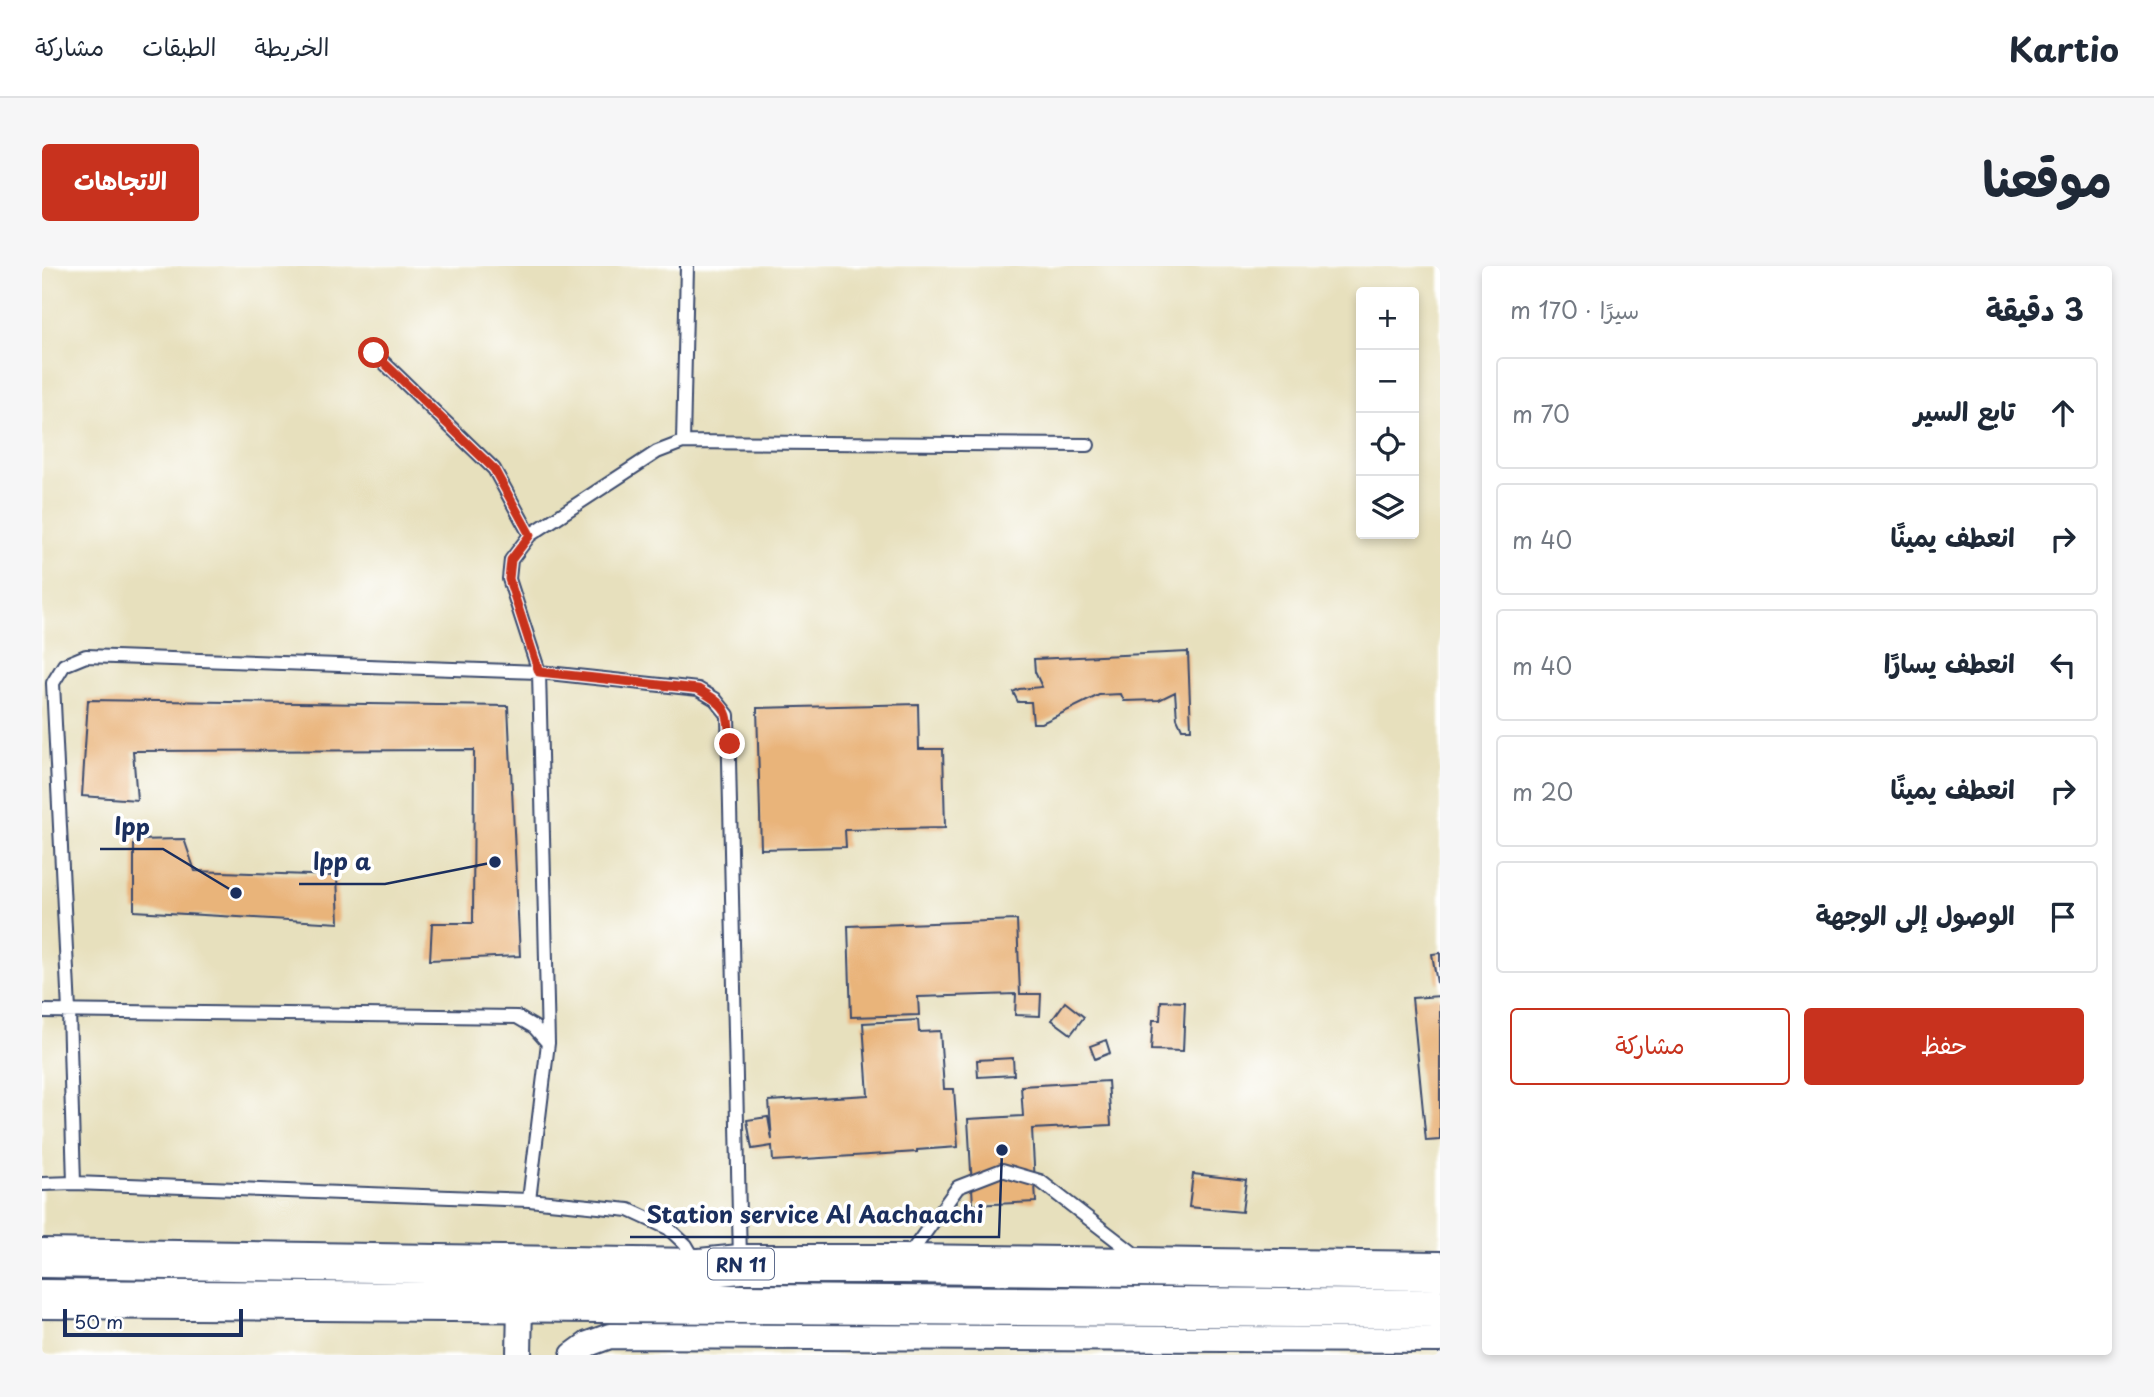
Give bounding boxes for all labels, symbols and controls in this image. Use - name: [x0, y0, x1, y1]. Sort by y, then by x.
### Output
- text: Kartio: [2009, 23, 2119, 73]
- text: مشاركة: [35, 28, 104, 64]
- text: الطبقات: [142, 28, 217, 64]
- text: الخريطة: [255, 28, 329, 64]
- text: موقعنا: [1982, 140, 2112, 214]
- button: الاتجاهات: [42, 144, 199, 221]
- text: 3 دقيقة: [1986, 286, 2084, 331]
- map controls: [1356, 287, 1419, 539]
- button: +: [1356, 287, 1419, 350]
- text: سيرًا · 170 m: [1510, 292, 1639, 327]
- route start: [358, 337, 389, 368]
- button: −: [1356, 350, 1419, 413]
- text: تابع السير: [1914, 391, 2015, 430]
- icon: ahead: [2044, 394, 2082, 432]
- text: 70 m: [1512, 396, 1570, 431]
- button: locate: [1356, 413, 1419, 476]
- button: layers: [1356, 476, 1419, 539]
- text: انعطف يمينًا: [1891, 517, 2015, 556]
- icon: right: [2044, 520, 2082, 558]
- text: 40 m: [1512, 522, 1572, 557]
- text: انعطف يسارًا: [1884, 643, 2015, 682]
- icon: left: [2044, 646, 2082, 684]
- text: 40 m: [1512, 648, 1572, 683]
- route end: [714, 728, 745, 759]
- text: انعطف يمينًا: [1891, 769, 2015, 808]
- icon: right: [2044, 772, 2082, 810]
- text: 20 m: [1512, 774, 1573, 809]
- callout: lpp: [100, 805, 163, 849]
- text: lpp: [114, 808, 150, 843]
- callout: lpp a: [299, 840, 385, 884]
- text: lpp a: [313, 843, 371, 878]
- text: الوصول إلى الوجهة: [1816, 895, 2015, 934]
- icon: arrive: [2044, 898, 2082, 936]
- button: مشاركة: [1510, 1008, 1790, 1085]
- button: حفظ: [1804, 1008, 2084, 1085]
- callout: Station service Al Aachaachi: [630, 1193, 999, 1237]
- text: Station service Al Aachaachi: [646, 1196, 984, 1231]
- road number: RN 11: [708, 1248, 774, 1280]
- scale bar: [63, 1306, 243, 1338]
- text: 50 m: [74, 1307, 123, 1335]

